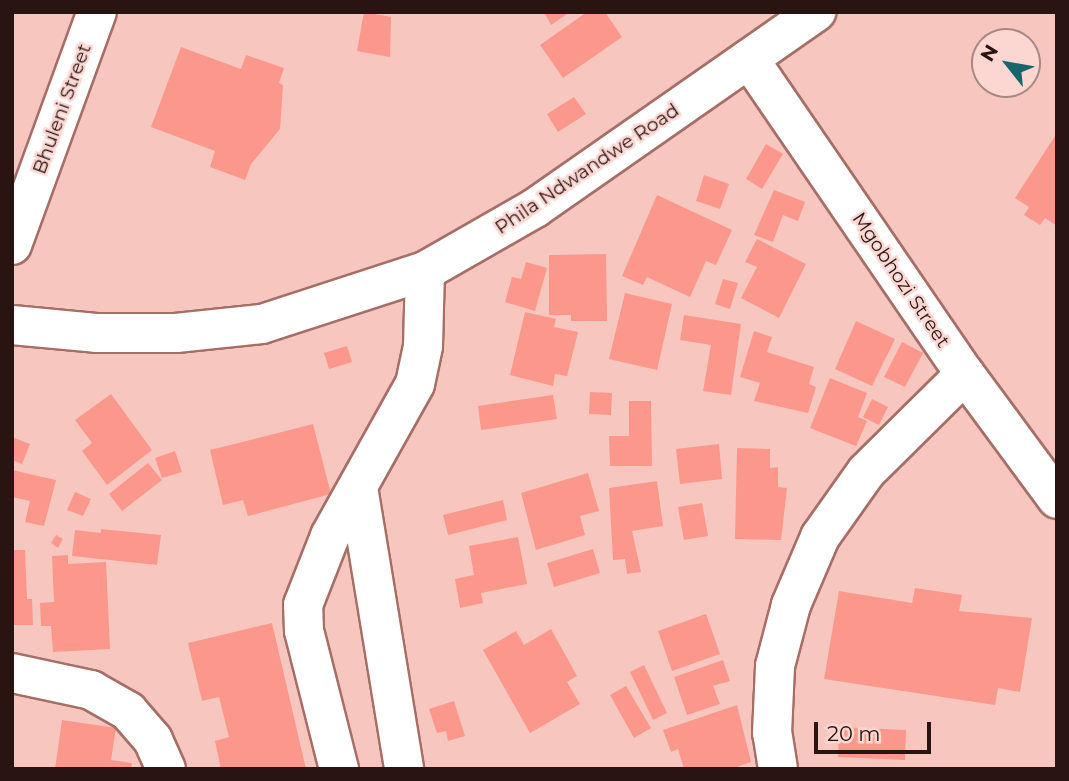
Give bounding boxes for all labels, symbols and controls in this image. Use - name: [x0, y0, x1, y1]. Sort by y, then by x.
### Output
- north arrow: [971, 28, 1041, 98]
- text: N: [975, 40, 1003, 65]
- street label: Bhuleni Street: [28, 41, 96, 177]
- street label: Phila Ndwandwe Road: [491, 99, 683, 239]
- street label: Mgobhozi Street: [847, 208, 955, 352]
- scale bar: [817, 708, 934, 752]
- text: 20 m: [827, 721, 881, 746]

